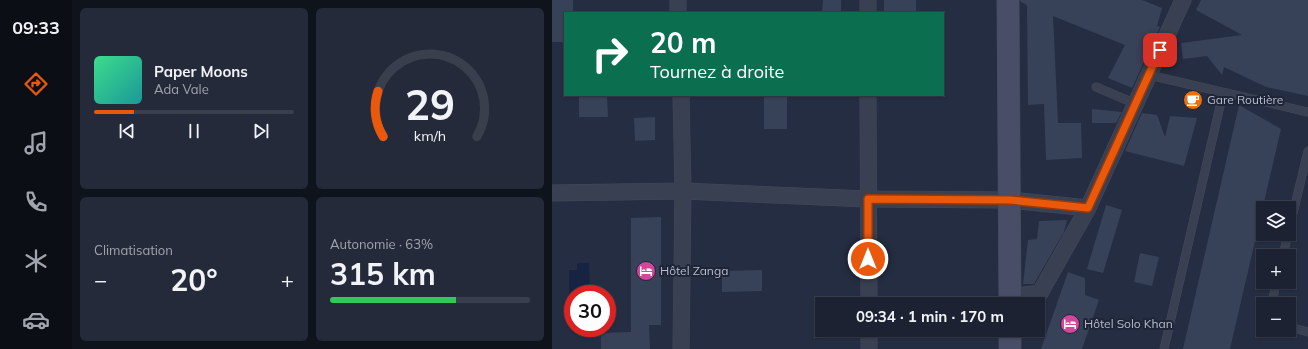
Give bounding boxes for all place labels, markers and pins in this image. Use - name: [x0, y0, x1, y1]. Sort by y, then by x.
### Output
- pin: [1143, 33, 1177, 67]
- cafe icon: Gare Routière: [1182, 89, 1204, 111]
- place label: Gare Routière: [1207, 92, 1283, 107]
- hotel icon: Hôtel Zanga: [635, 260, 657, 282]
- place label: Hôtel Zanga: [660, 263, 728, 278]
- hotel icon: Hôtel Solo Khan: [1059, 313, 1081, 335]
- place label: Hôtel Solo Khan: [1084, 316, 1173, 331]

